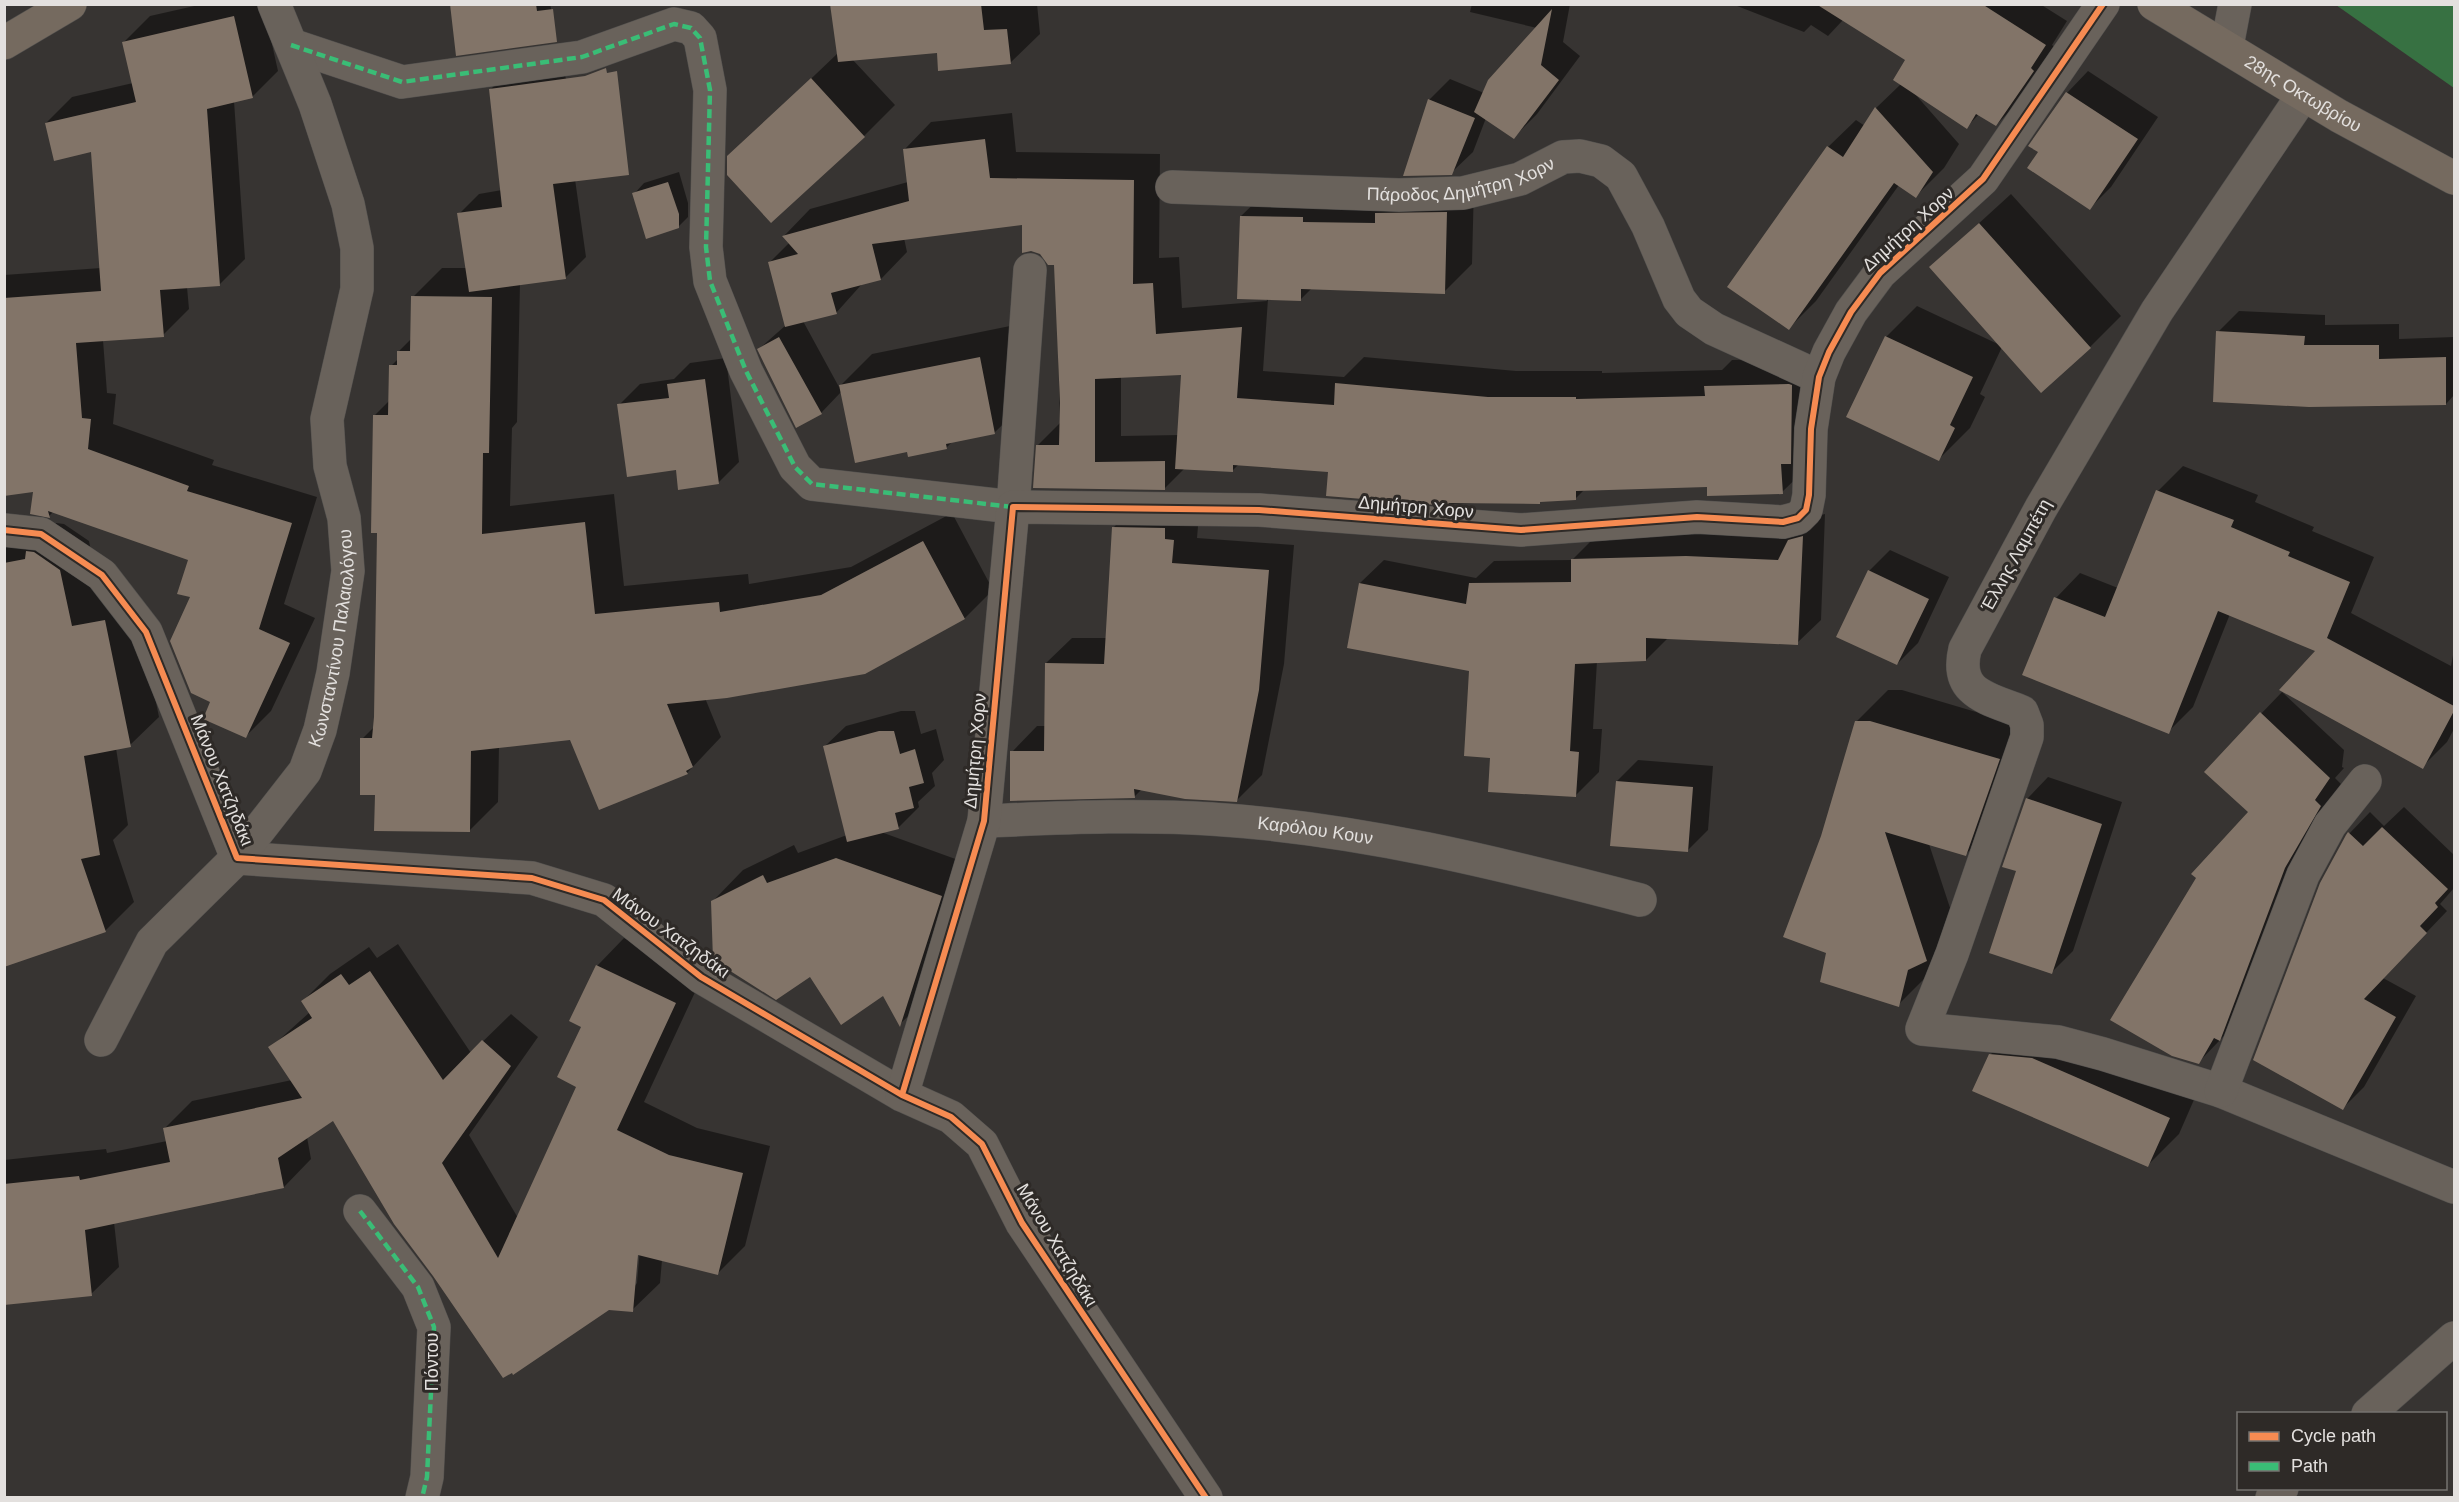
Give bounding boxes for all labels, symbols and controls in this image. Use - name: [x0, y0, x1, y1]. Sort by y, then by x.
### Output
- street label: 28ης Οκτωβρίου: [2241, 51, 2365, 136]
- street label: Πάροδος Δημήτρη Χορν: [1366, 153, 1558, 205]
- street label: Δημήτρη Χορν: [1858, 183, 1958, 275]
- street label: Δημήτρη Χορν: [1357, 492, 1475, 522]
- street label: Έλλης Λαμπέτη: [1976, 495, 2055, 615]
- street label: Κωνσταντίνου Παλαιολόγου: [305, 528, 358, 750]
- street label: Δημήτρη Χορν: [960, 692, 990, 810]
- street label: Μάνου Χατζηδάκι: [187, 712, 257, 848]
- street label: Καρόλου Κουν: [1257, 813, 1375, 849]
- street label: Μάνου Χατζηδάκι: [609, 884, 733, 982]
- street label: Μάνου Χατζηδάκι: [1012, 1180, 1102, 1310]
- street label: Πόντου: [422, 1333, 442, 1391]
- legend: [2237, 1412, 2447, 1490]
- text: Cycle path: [2291, 1426, 2376, 1446]
- text: Path: [2291, 1456, 2328, 1476]

